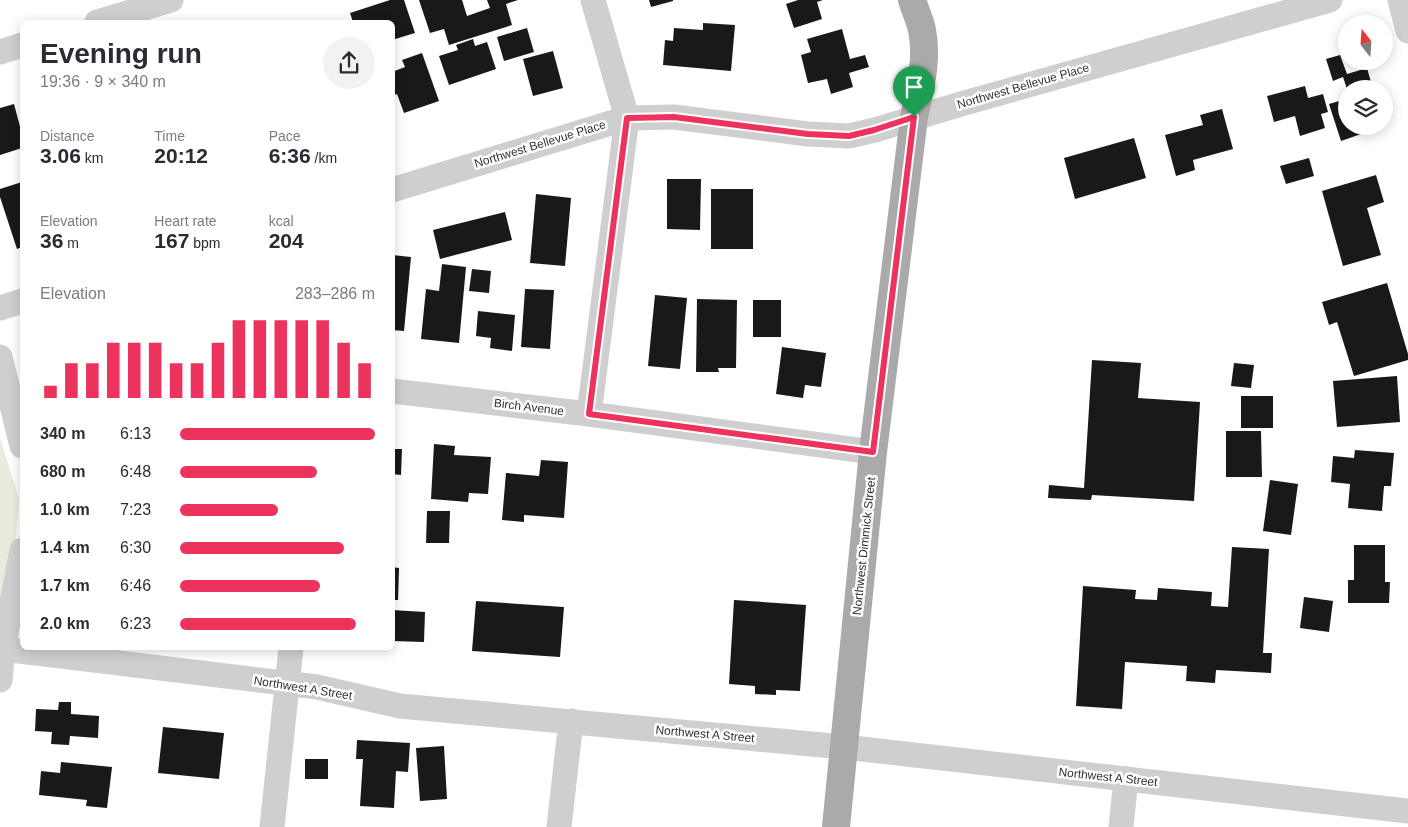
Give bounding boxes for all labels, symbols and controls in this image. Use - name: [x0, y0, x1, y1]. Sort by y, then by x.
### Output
- north arrow: [1338, 15, 1392, 70]
- map controls: [1338, 15, 1393, 135]
- button: share: [323, 37, 375, 89]
- text: Evening run: [40, 38, 202, 69]
- street label: Northwest Bellevue Place: [955, 60, 1091, 112]
- pin: [893, 66, 935, 117]
- text: 19:36 · 9 × 340 m: [40, 73, 166, 90]
- icon: arrive: [900, 73, 928, 101]
- button: layers: [1338, 80, 1393, 135]
- street label: Northwest Bellevue Place: [473, 117, 608, 171]
- text: Distance: [40, 128, 94, 144]
- text: Time: [154, 128, 185, 144]
- text: Pace: [269, 128, 301, 144]
- text: 3.06: [40, 144, 81, 167]
- text: 20:12: [154, 144, 208, 167]
- text: 6:36: [269, 144, 311, 167]
- text: km: [81, 150, 103, 166]
- text: /km: [311, 150, 337, 166]
- text: Elevation: [40, 213, 98, 229]
- text: Heart rate: [154, 213, 217, 229]
- text: kcal: [269, 213, 294, 229]
- text: 36: [40, 229, 63, 252]
- text: 167: [154, 229, 189, 252]
- text: 204: [269, 229, 304, 252]
- text: m: [63, 235, 79, 251]
- text: bpm: [189, 235, 221, 251]
- text: Elevation: [40, 285, 106, 302]
- text: 283–286 m: [295, 285, 375, 302]
- street label: Birch Avenue: [493, 396, 565, 418]
- text: 340 m: [40, 425, 85, 442]
- text: 6:13: [120, 425, 151, 442]
- text: 680 m: [40, 463, 85, 480]
- text: 6:48: [120, 463, 151, 480]
- street label: Northwest Dimmick Street: [850, 476, 878, 616]
- text: 1.0 km: [40, 501, 90, 518]
- text: 7:23: [120, 501, 151, 518]
- text: 1.4 km: [40, 539, 90, 556]
- text: 6:30: [120, 539, 151, 556]
- text: 1.7 km: [40, 577, 90, 594]
- text: 6:46: [120, 577, 151, 594]
- text: 2.0 km: [40, 615, 90, 632]
- text: 6:23: [120, 615, 151, 632]
- street label: Northwest A Street: [253, 673, 354, 703]
- street label: Northwest A Street: [655, 723, 756, 745]
- street label: Northwest A Street: [1058, 765, 1159, 789]

